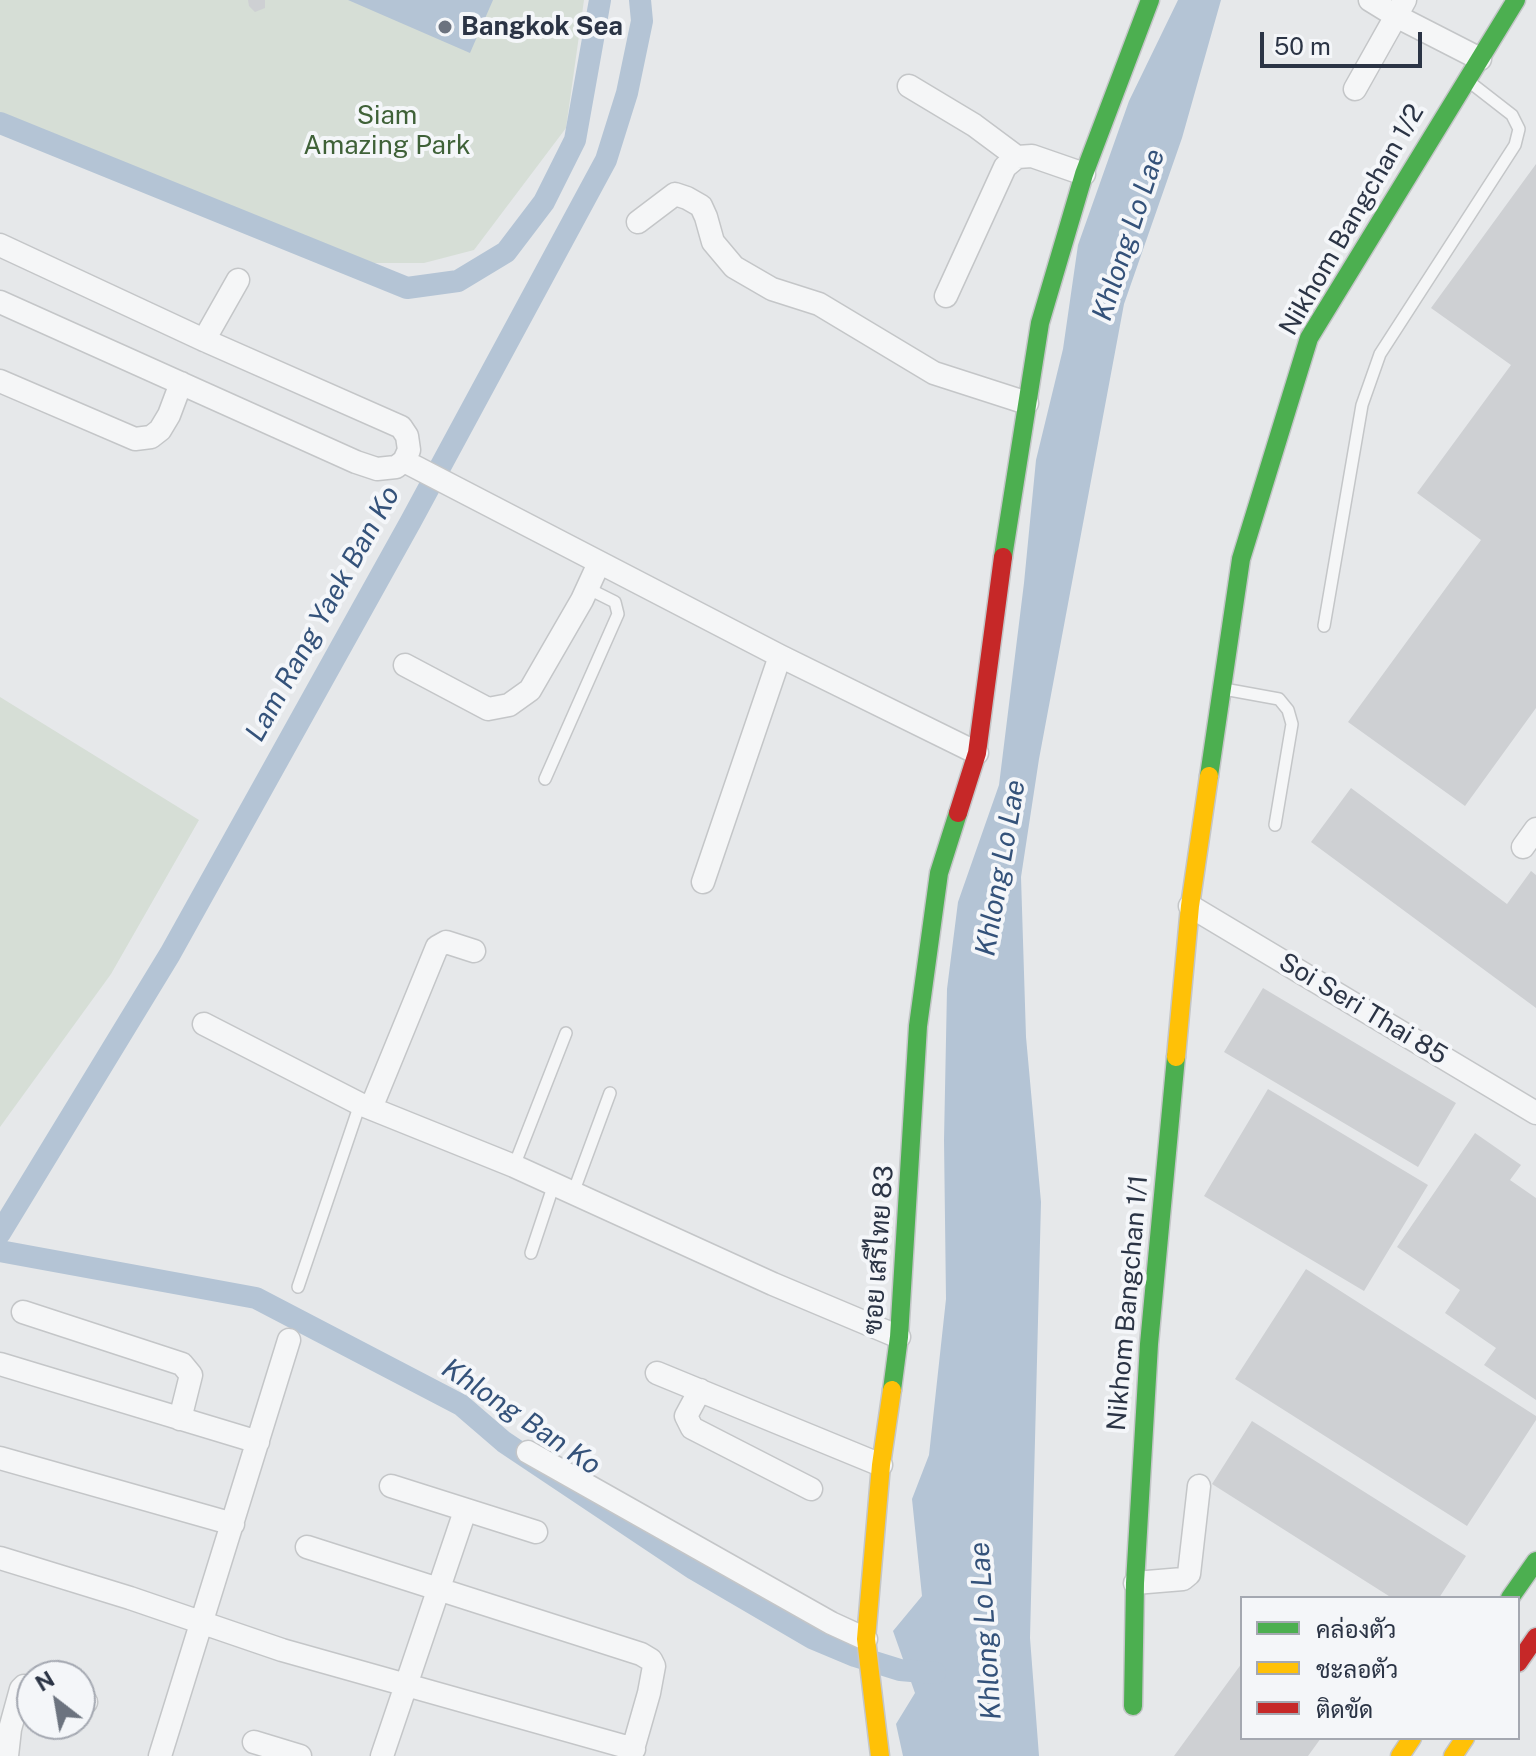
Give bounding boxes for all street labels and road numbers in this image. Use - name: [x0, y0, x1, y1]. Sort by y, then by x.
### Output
- street label: Nikhom Bangchan 1/2: [1273, 99, 1431, 341]
- street label: Soi Seri Thai 85: [1273, 946, 1453, 1072]
- street label: ซอย เสรีไทย 83: [858, 1164, 900, 1336]
- street label: Nikhom Bangchan 1/1: [1101, 1174, 1155, 1432]

